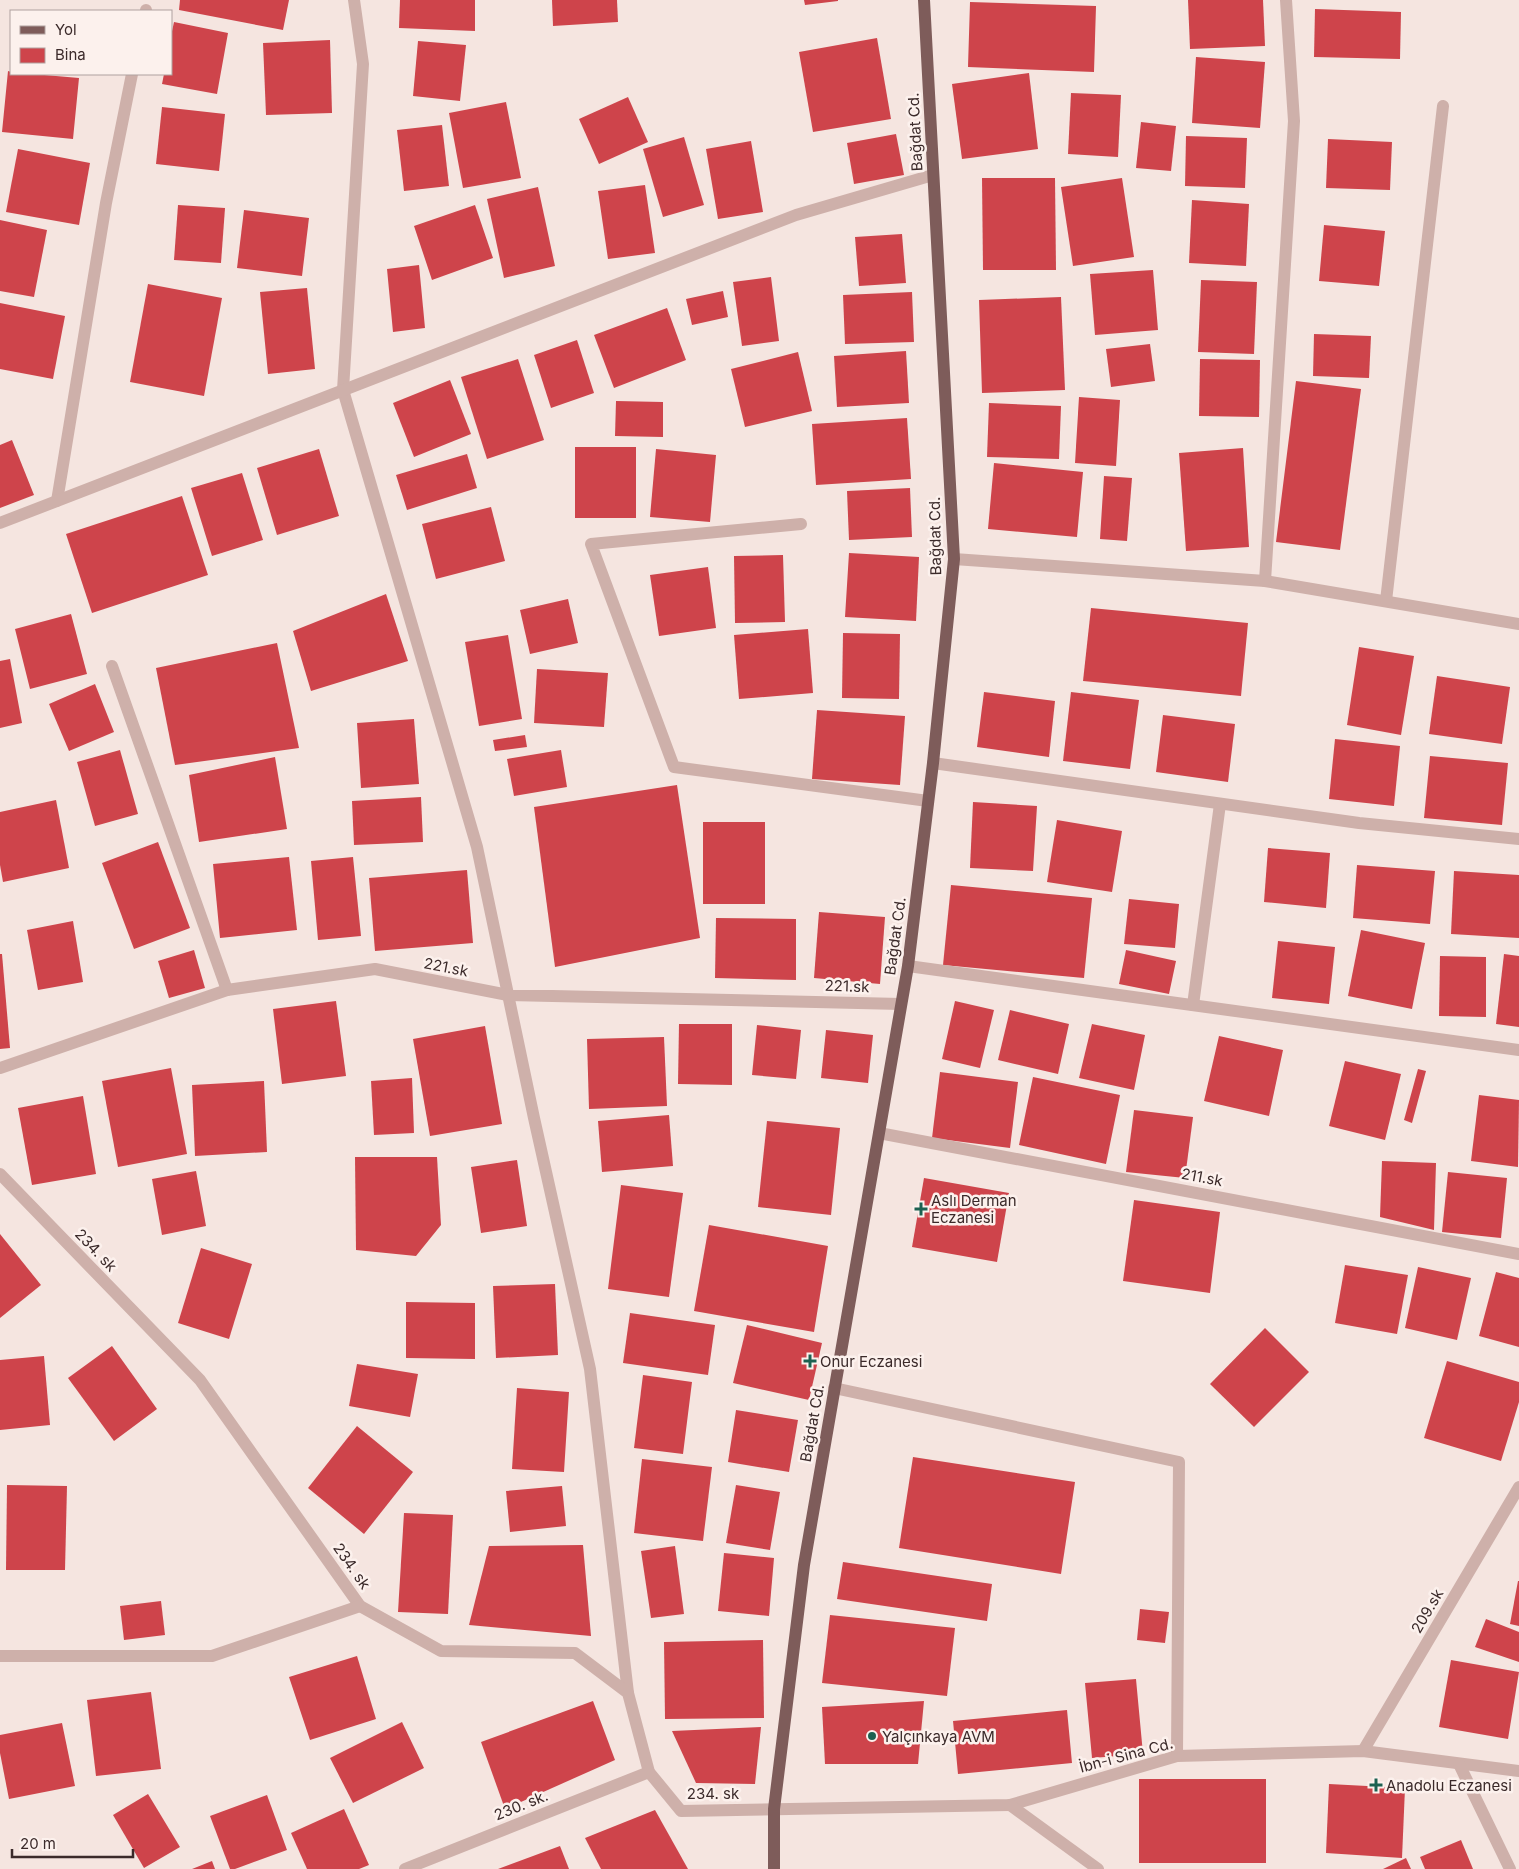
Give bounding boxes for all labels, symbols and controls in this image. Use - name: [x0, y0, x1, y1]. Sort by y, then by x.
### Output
- legend: [10, 10, 172, 75]
- text: Yol: [55, 20, 77, 39]
- text: Bina: [55, 45, 86, 64]
- street label: Bağdat Cd.: [903, 92, 927, 172]
- street label: Bağdat Cd.: [925, 497, 945, 575]
- street label: Bağdat Cd.: [880, 896, 910, 976]
- street label: 221.sk: [422, 953, 471, 981]
- street label: 221.sk: [824, 976, 871, 996]
- street label: 211.sk: [1180, 1164, 1225, 1190]
- place label: Aslı Derman Eczanesi: [931, 1191, 1017, 1227]
- marker: Aslı Derman Eczanesi: [915, 1203, 927, 1215]
- street label: 234. sk: [71, 1225, 122, 1276]
- place label: Onur Eczanesi: [820, 1352, 922, 1371]
- marker: Onur Eczanesi: [804, 1355, 816, 1367]
- street label: Bağdat Cd.: [796, 1383, 828, 1463]
- street label: 234. sk: [329, 1539, 375, 1593]
- street label: 209.sk: [1407, 1585, 1448, 1637]
- place label: Yalçınkaya AVM: [882, 1727, 995, 1746]
- marker: Yalçınkaya AVM: [866, 1730, 878, 1742]
- street label: İbn-i Sina Cd.: [1077, 1733, 1175, 1777]
- place label: Anadolu Eczanesi: [1386, 1776, 1512, 1795]
- marker: Anadolu Eczanesi: [1370, 1779, 1382, 1791]
- street label: 234. sk: [687, 1784, 740, 1803]
- street label: 230. sk.: [491, 1786, 551, 1824]
- scale bar: [12, 1826, 134, 1858]
- text: 20 m: [20, 1834, 56, 1853]

